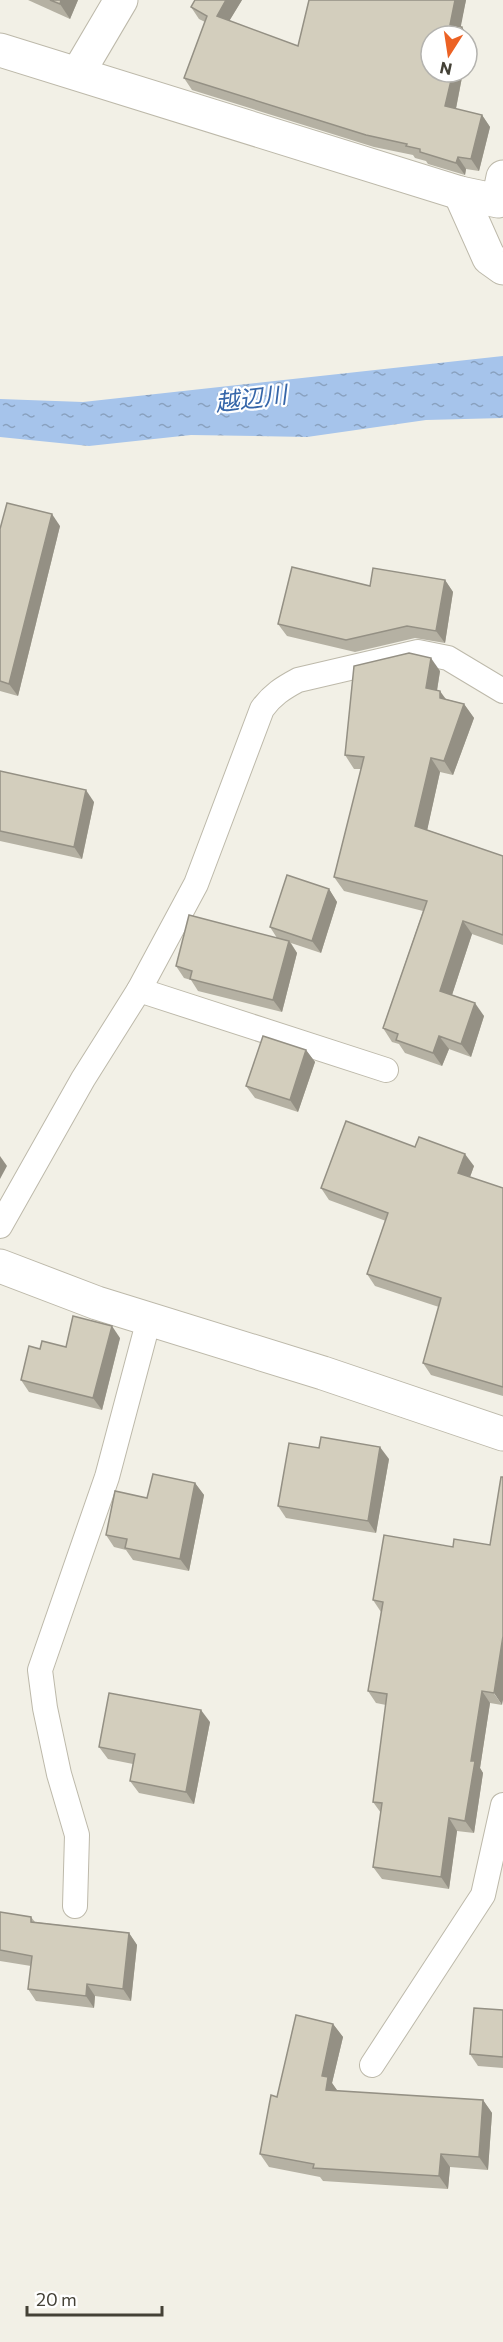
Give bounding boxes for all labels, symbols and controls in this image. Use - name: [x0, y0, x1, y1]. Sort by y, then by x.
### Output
- north arrow: [419, 24, 479, 84]
- text: N: [438, 59, 454, 80]
- water label: 越辺川: [213, 378, 291, 416]
- scale bar: [27, 2279, 162, 2317]
- text: 20 m: [36, 2288, 77, 2310]

